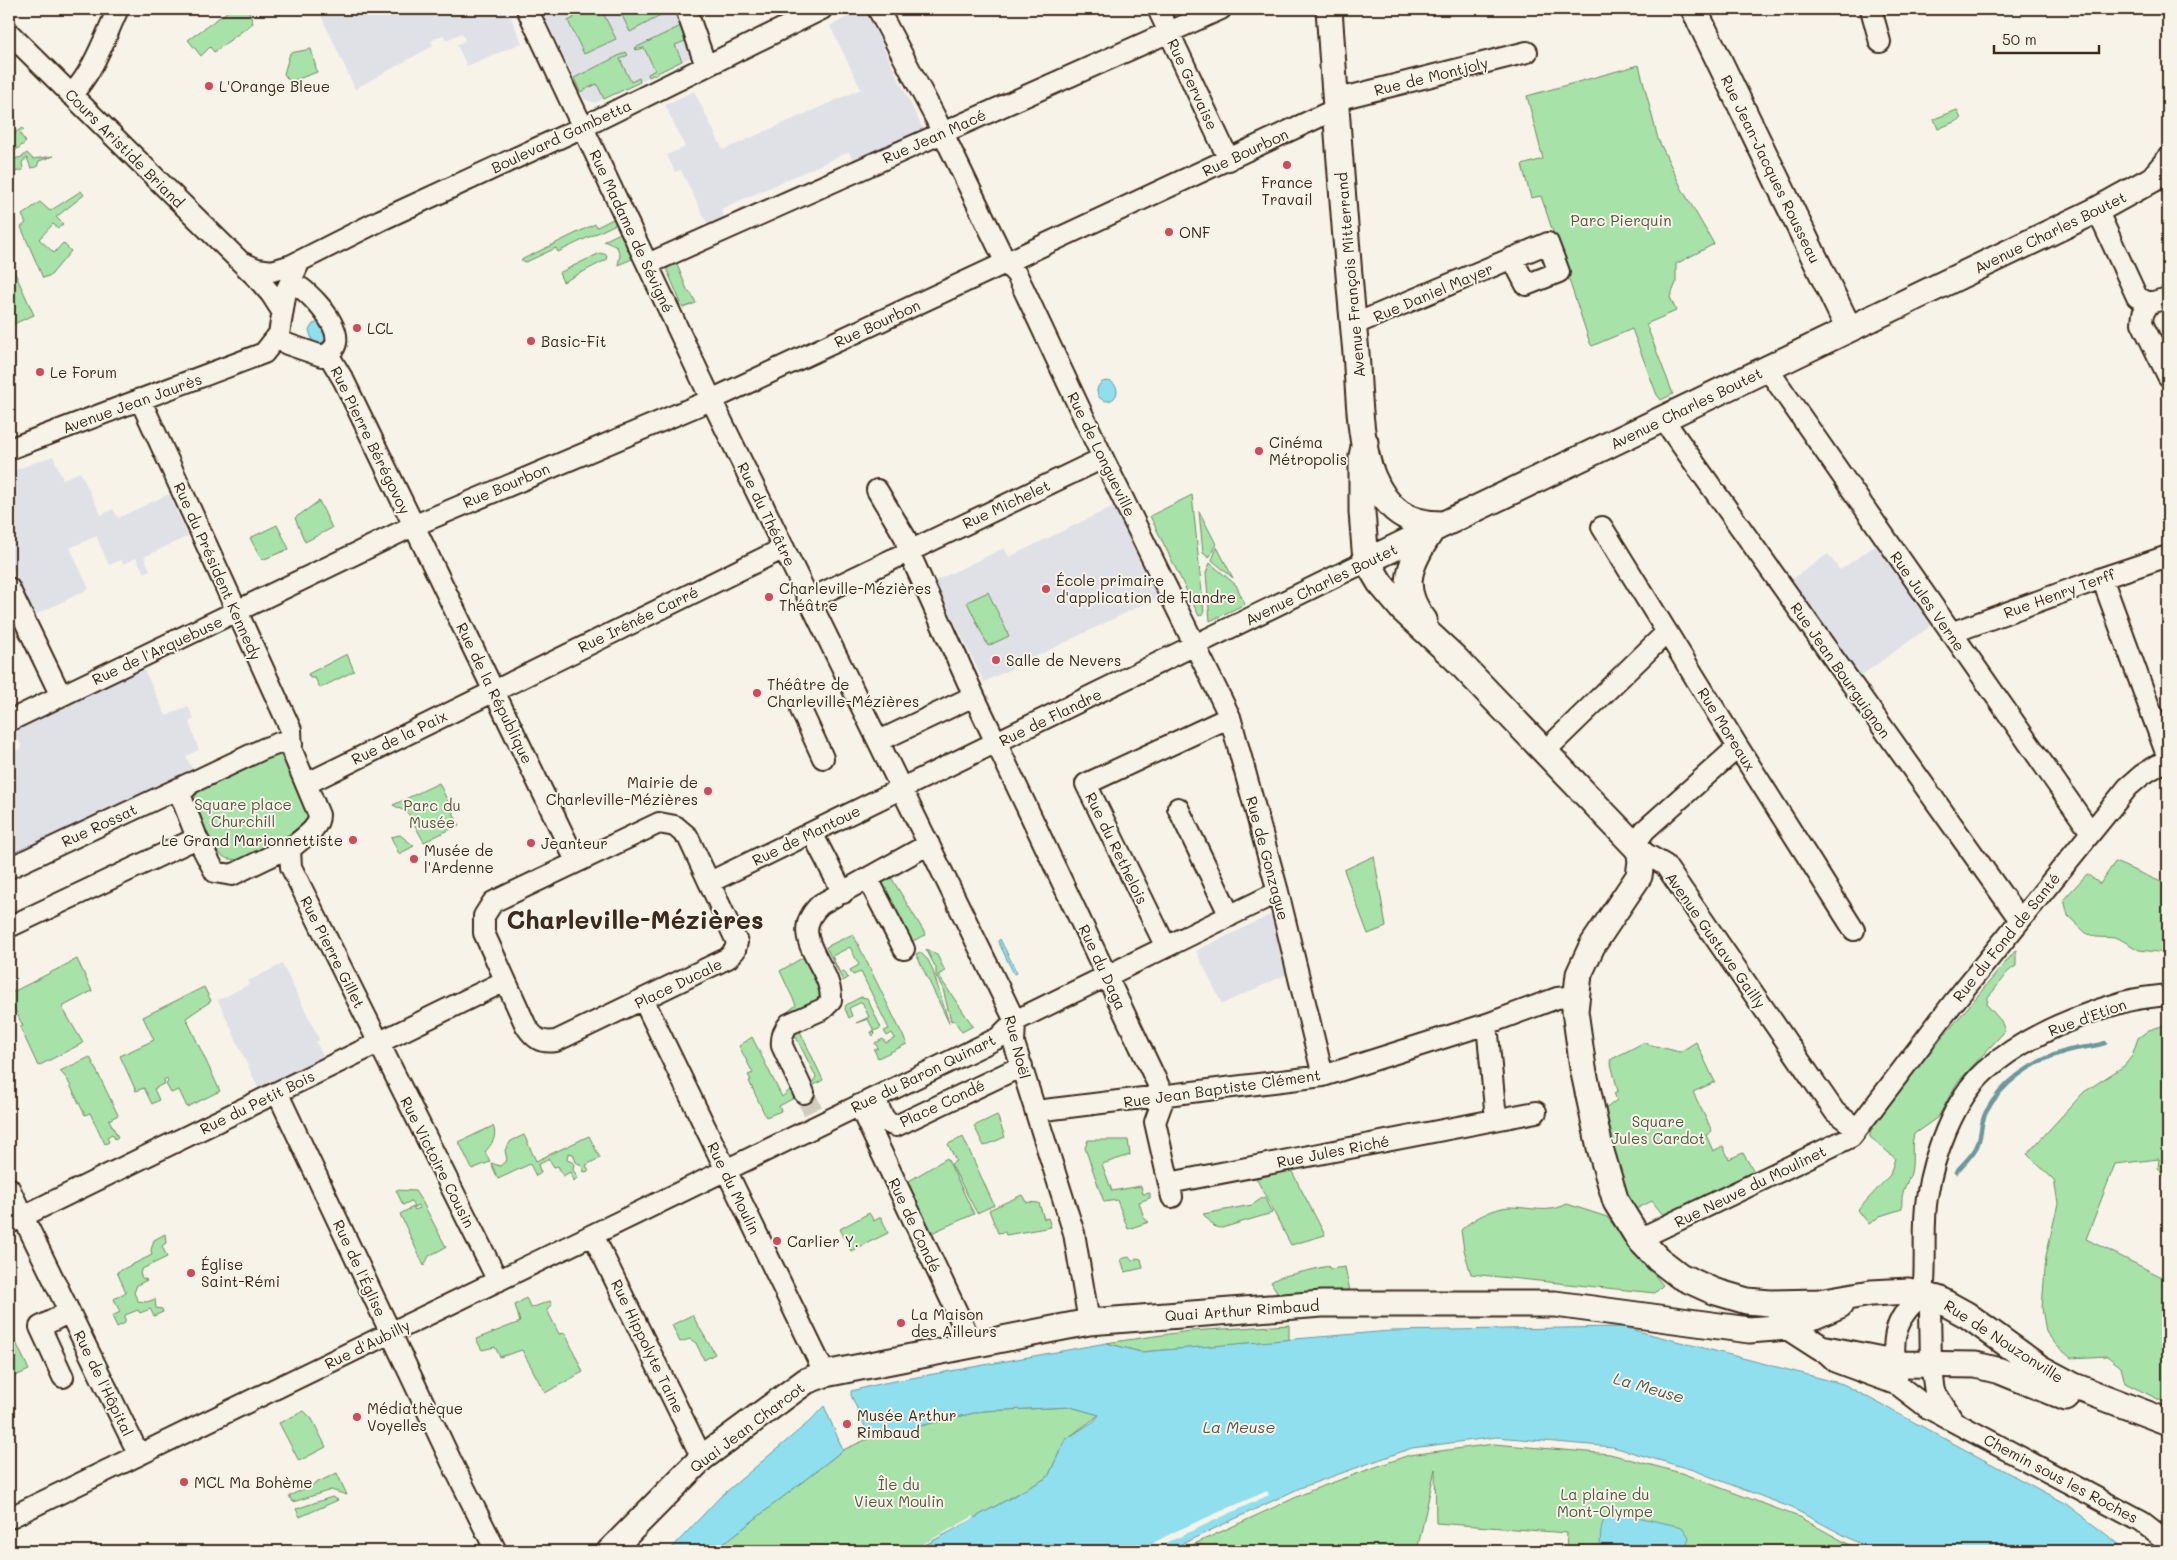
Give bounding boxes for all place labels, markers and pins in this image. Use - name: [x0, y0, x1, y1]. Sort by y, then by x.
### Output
- place label: L'Orange Bleue: [219, 76, 330, 96]
- marker: L'Orange Bleue: [203, 80, 215, 92]
- marker: France Travail: [1281, 159, 1293, 171]
- place label: France Travail: [1261, 172, 1313, 209]
- place label: ONF: [1179, 222, 1210, 242]
- marker: ONF: [1163, 226, 1175, 238]
- place label: LCL: [367, 318, 394, 338]
- marker: LCL: [351, 322, 363, 334]
- place label: Basic-Fit: [541, 331, 606, 351]
- marker: Basic-Fit: [525, 335, 537, 347]
- place label: Le Forum: [50, 362, 117, 382]
- marker: Le Forum: [34, 366, 46, 378]
- place label: Cinéma Métropolis: [1269, 432, 1347, 469]
- marker: Cinéma Métropolis: [1253, 445, 1265, 457]
- place label: École primaire d'application de Flandre: [1056, 570, 1236, 607]
- place label: Charleville-Mézières Théâtre: [779, 578, 931, 615]
- marker: École primaire d'application de Flandre: [1040, 583, 1052, 595]
- marker: Charleville-Mézières Théâtre: [763, 591, 775, 603]
- place label: Salle de Nevers: [1006, 650, 1121, 670]
- marker: Salle de Nevers: [990, 654, 1002, 666]
- place label: Théâtre de Charleville-Mézières: [767, 674, 919, 711]
- marker: Théâtre de Charleville-Mézières: [751, 687, 763, 699]
- place label: Mairie de Charleville-Mézières: [546, 772, 698, 809]
- marker: Mairie de Charleville-Mézières: [702, 785, 714, 797]
- place label: Le Grand Marionnettiste: [161, 830, 343, 850]
- place label: Jeanteur: [541, 833, 608, 853]
- marker: Le Grand Marionnettiste: [347, 834, 359, 846]
- marker: Jeanteur: [525, 837, 537, 849]
- place label: Musée de l'Ardenne: [424, 840, 494, 877]
- marker: Musée de l'Ardenne: [408, 853, 420, 865]
- place label: Carlier Y.: [787, 1231, 859, 1251]
- marker: Carlier Y.: [771, 1235, 783, 1247]
- place label: Église Saint-Rémi: [201, 1254, 280, 1291]
- marker: Église Saint-Rémi: [185, 1267, 197, 1279]
- place label: La Maison des Ailleurs: [911, 1304, 997, 1341]
- marker: La Maison des Ailleurs: [895, 1317, 907, 1329]
- place label: Médiathèque Voyelles: [367, 1398, 463, 1435]
- place label: Musée Arthur Rimbaud: [857, 1405, 957, 1442]
- marker: Médiathèque Voyelles: [351, 1411, 363, 1423]
- marker: Musée Arthur Rimbaud: [841, 1418, 853, 1430]
- place label: MCL Ma Bohème: [194, 1472, 313, 1492]
- marker: MCL Ma Bohème: [178, 1476, 190, 1488]

